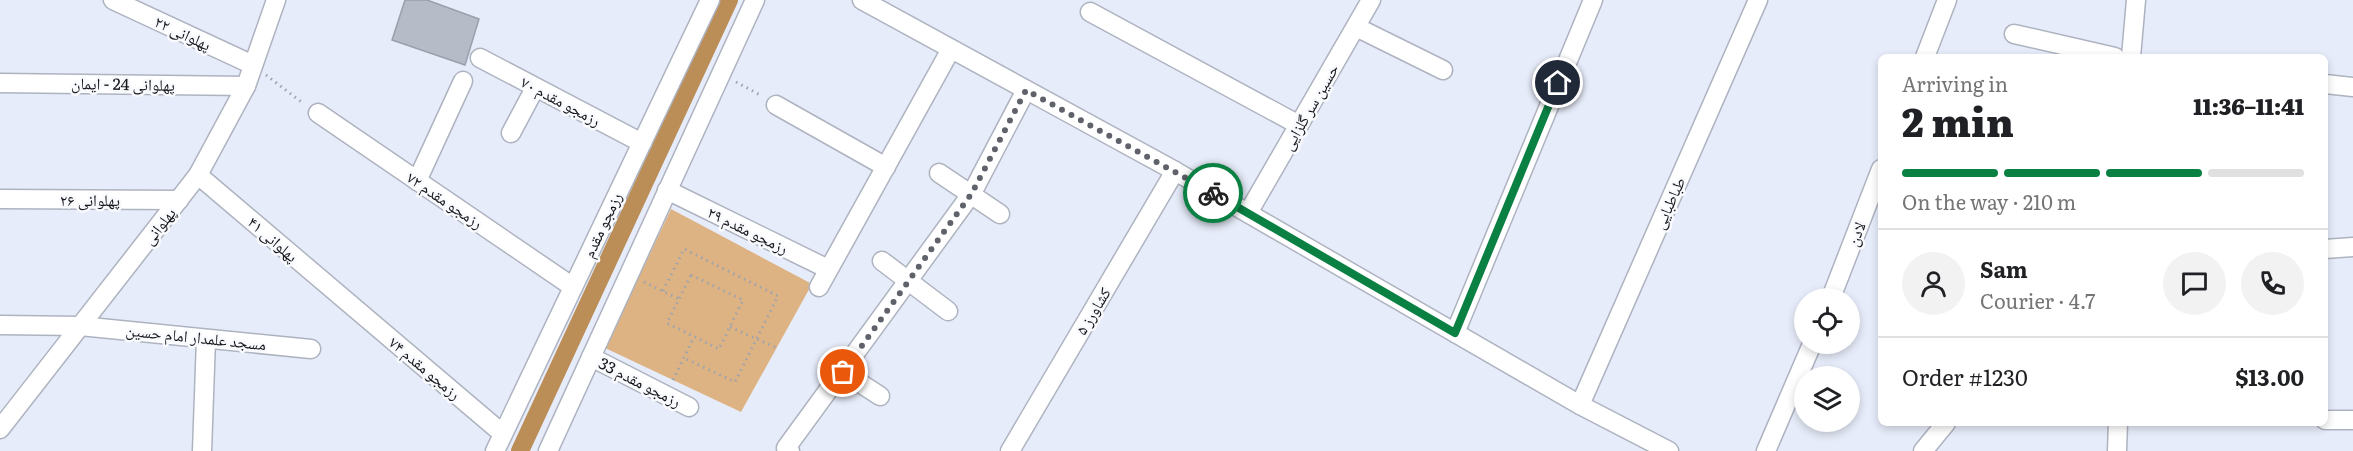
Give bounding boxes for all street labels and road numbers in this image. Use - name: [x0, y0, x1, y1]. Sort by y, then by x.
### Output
- street label: پهلوانی ۲۲: [151, 9, 216, 56]
- street label: حسین سر گلزایی: [1275, 59, 1344, 154]
- street label: رزمجو مقدم ۷۰: [517, 69, 606, 131]
- street label: پهلوانی 24 - ایمان: [71, 70, 175, 96]
- street label: رزمجو مقدم ۷۲: [403, 165, 489, 234]
- street label: طباطبایی: [1646, 173, 1690, 233]
- street label: پهلوانی ۲۶: [60, 187, 120, 211]
- street label: رزمجو مقدم: [575, 188, 627, 261]
- street label: رزمجو مقدم ۲۹: [704, 199, 793, 259]
- street label: پهلوانی: [136, 201, 181, 249]
- street label: پهلوانی ۴۱: [243, 210, 304, 267]
- street label: لادن: [1840, 218, 1871, 249]
- street label: کشاورز ۵: [1069, 282, 1116, 339]
- street label: مسجد علمدار امام حسین: [125, 317, 267, 355]
- street label: رزمجو مقدم ۷۴: [384, 330, 467, 405]
- street label: رزمجو مقدم 33: [595, 350, 686, 412]

